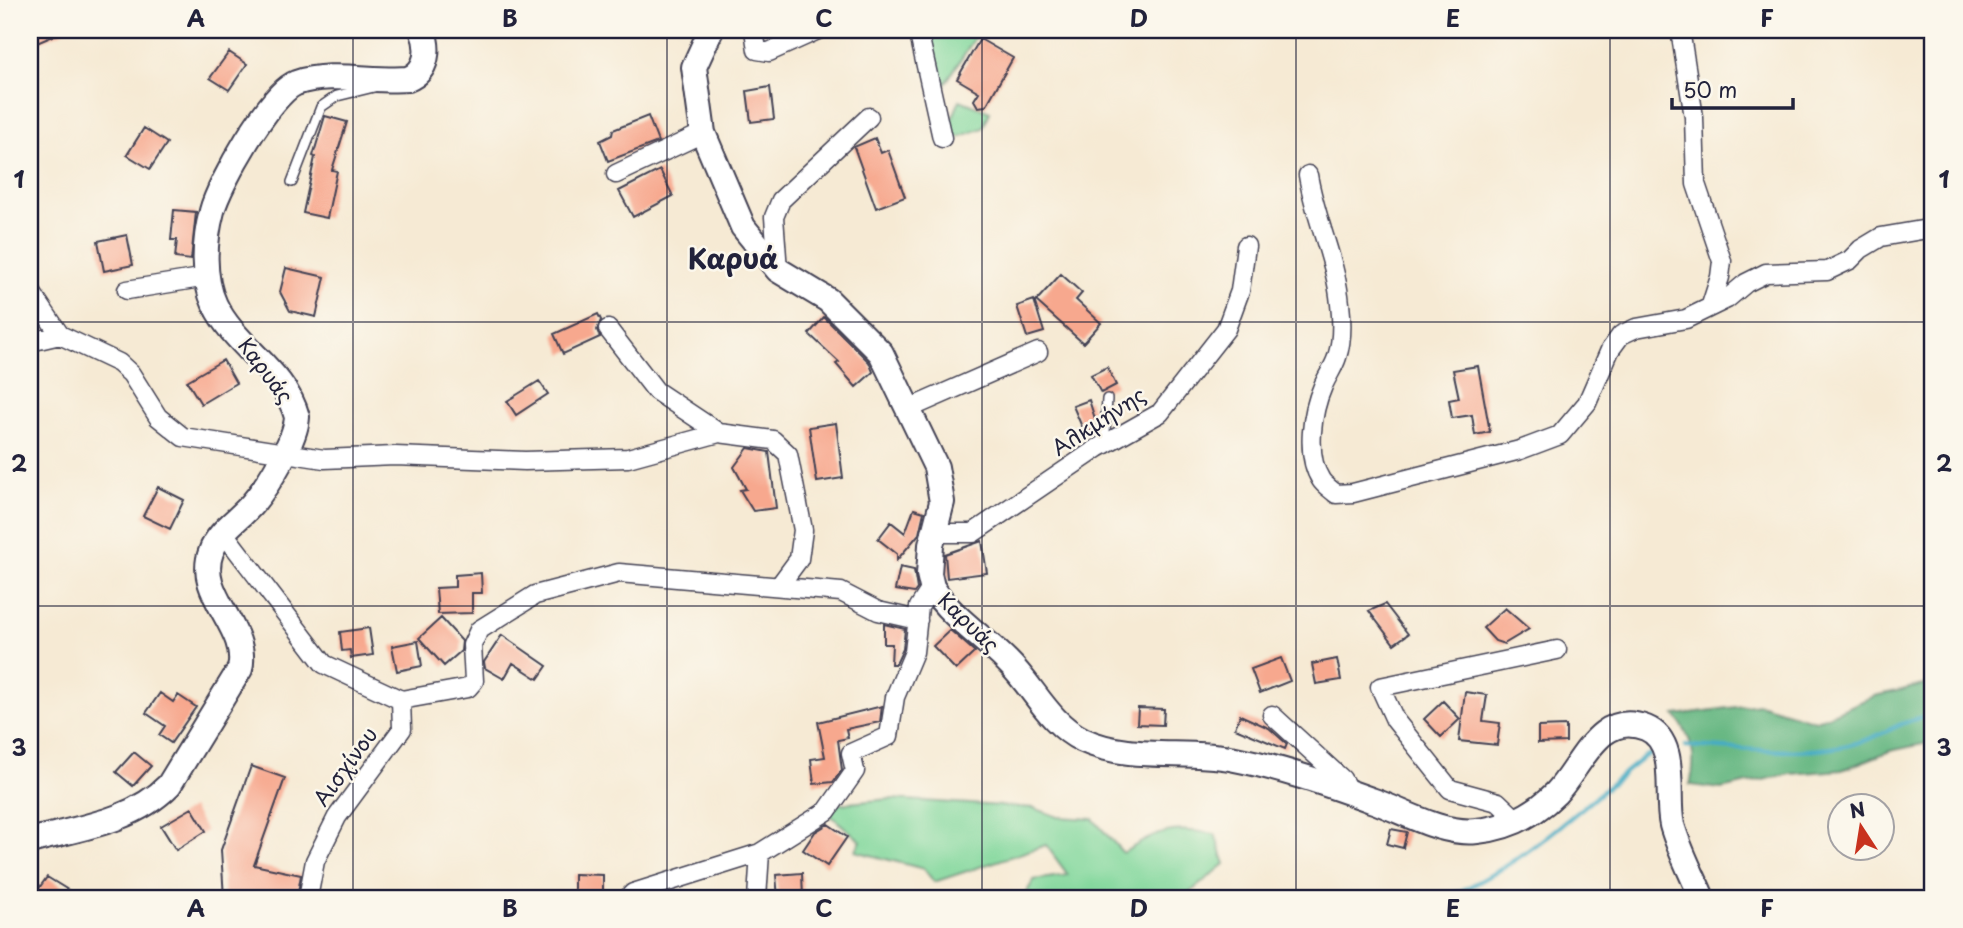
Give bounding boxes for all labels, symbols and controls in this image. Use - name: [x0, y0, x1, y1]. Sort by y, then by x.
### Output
- text: A: [187, 0, 205, 35]
- text: B: [502, 0, 518, 35]
- text: C: [815, 0, 833, 35]
- text: D: [1130, 0, 1148, 35]
- text: E: [1446, 0, 1460, 35]
- text: F: [1760, 0, 1774, 35]
- scale bar: [1672, 66, 1793, 110]
- text: 50 m: [1683, 73, 1737, 105]
- text: 1: [14, 161, 25, 196]
- text: 1: [1939, 161, 1950, 196]
- district label: Καρυά: [688, 236, 778, 279]
- street label: Καρυάς: [231, 330, 302, 409]
- street label: Αλκμήνης: [1045, 378, 1151, 463]
- text: 2: [11, 445, 27, 480]
- text: 2: [1936, 445, 1952, 480]
- street label: Καρυάς: [931, 584, 1008, 659]
- street label: Αισχίνου: [305, 719, 384, 812]
- text: 3: [11, 729, 27, 764]
- text: 3: [1936, 729, 1952, 764]
- north arrow: [1826, 792, 1896, 862]
- text: N: [1847, 794, 1868, 825]
- text: A: [187, 890, 205, 925]
- text: B: [502, 890, 518, 925]
- text: C: [815, 890, 833, 925]
- text: D: [1130, 890, 1148, 925]
- text: E: [1446, 890, 1460, 925]
- text: F: [1760, 890, 1774, 925]

